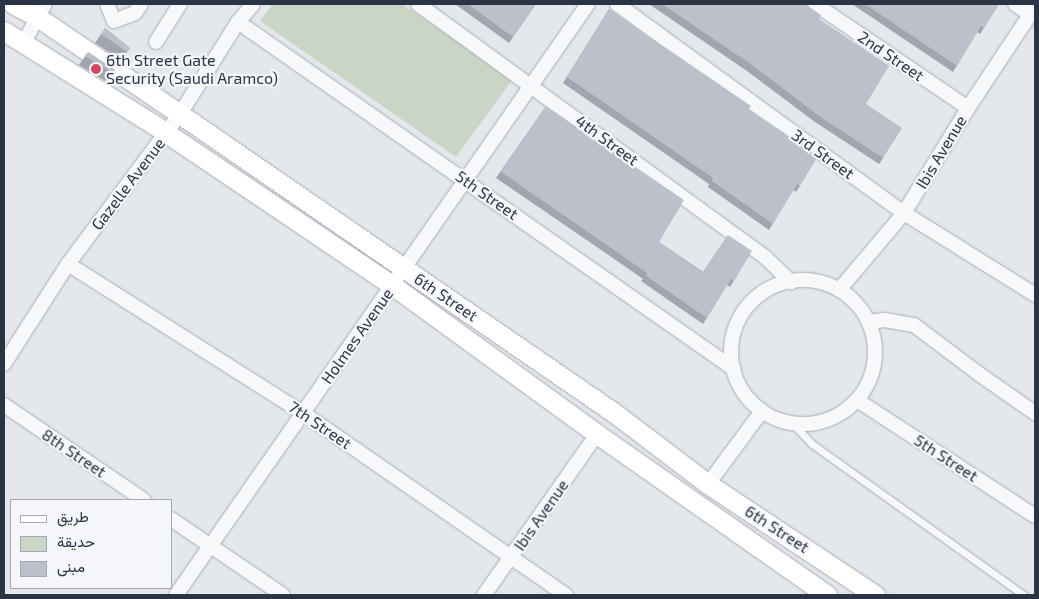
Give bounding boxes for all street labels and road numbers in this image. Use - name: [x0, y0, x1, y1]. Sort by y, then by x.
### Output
- street label: 2nd Street: [854, 27, 928, 85]
- street label: 4th Street: [572, 111, 642, 169]
- street label: Ibis Avenue: [912, 112, 970, 192]
- street label: 3rd Street: [788, 125, 858, 183]
- street label: Gazelle Avenue: [87, 134, 169, 234]
- street label: 5th Street: [452, 166, 522, 224]
- street label: 6th Street: [411, 269, 481, 325]
- street label: Holmes Avenue: [317, 284, 397, 388]
- street label: 7th Street: [285, 397, 355, 453]
- street label: 8th Street: [38, 425, 110, 481]
- street label: 5th Street: [911, 430, 981, 486]
- street label: Ibis Avenue: [509, 476, 573, 554]
- street label: 6th Street: [741, 501, 813, 557]

